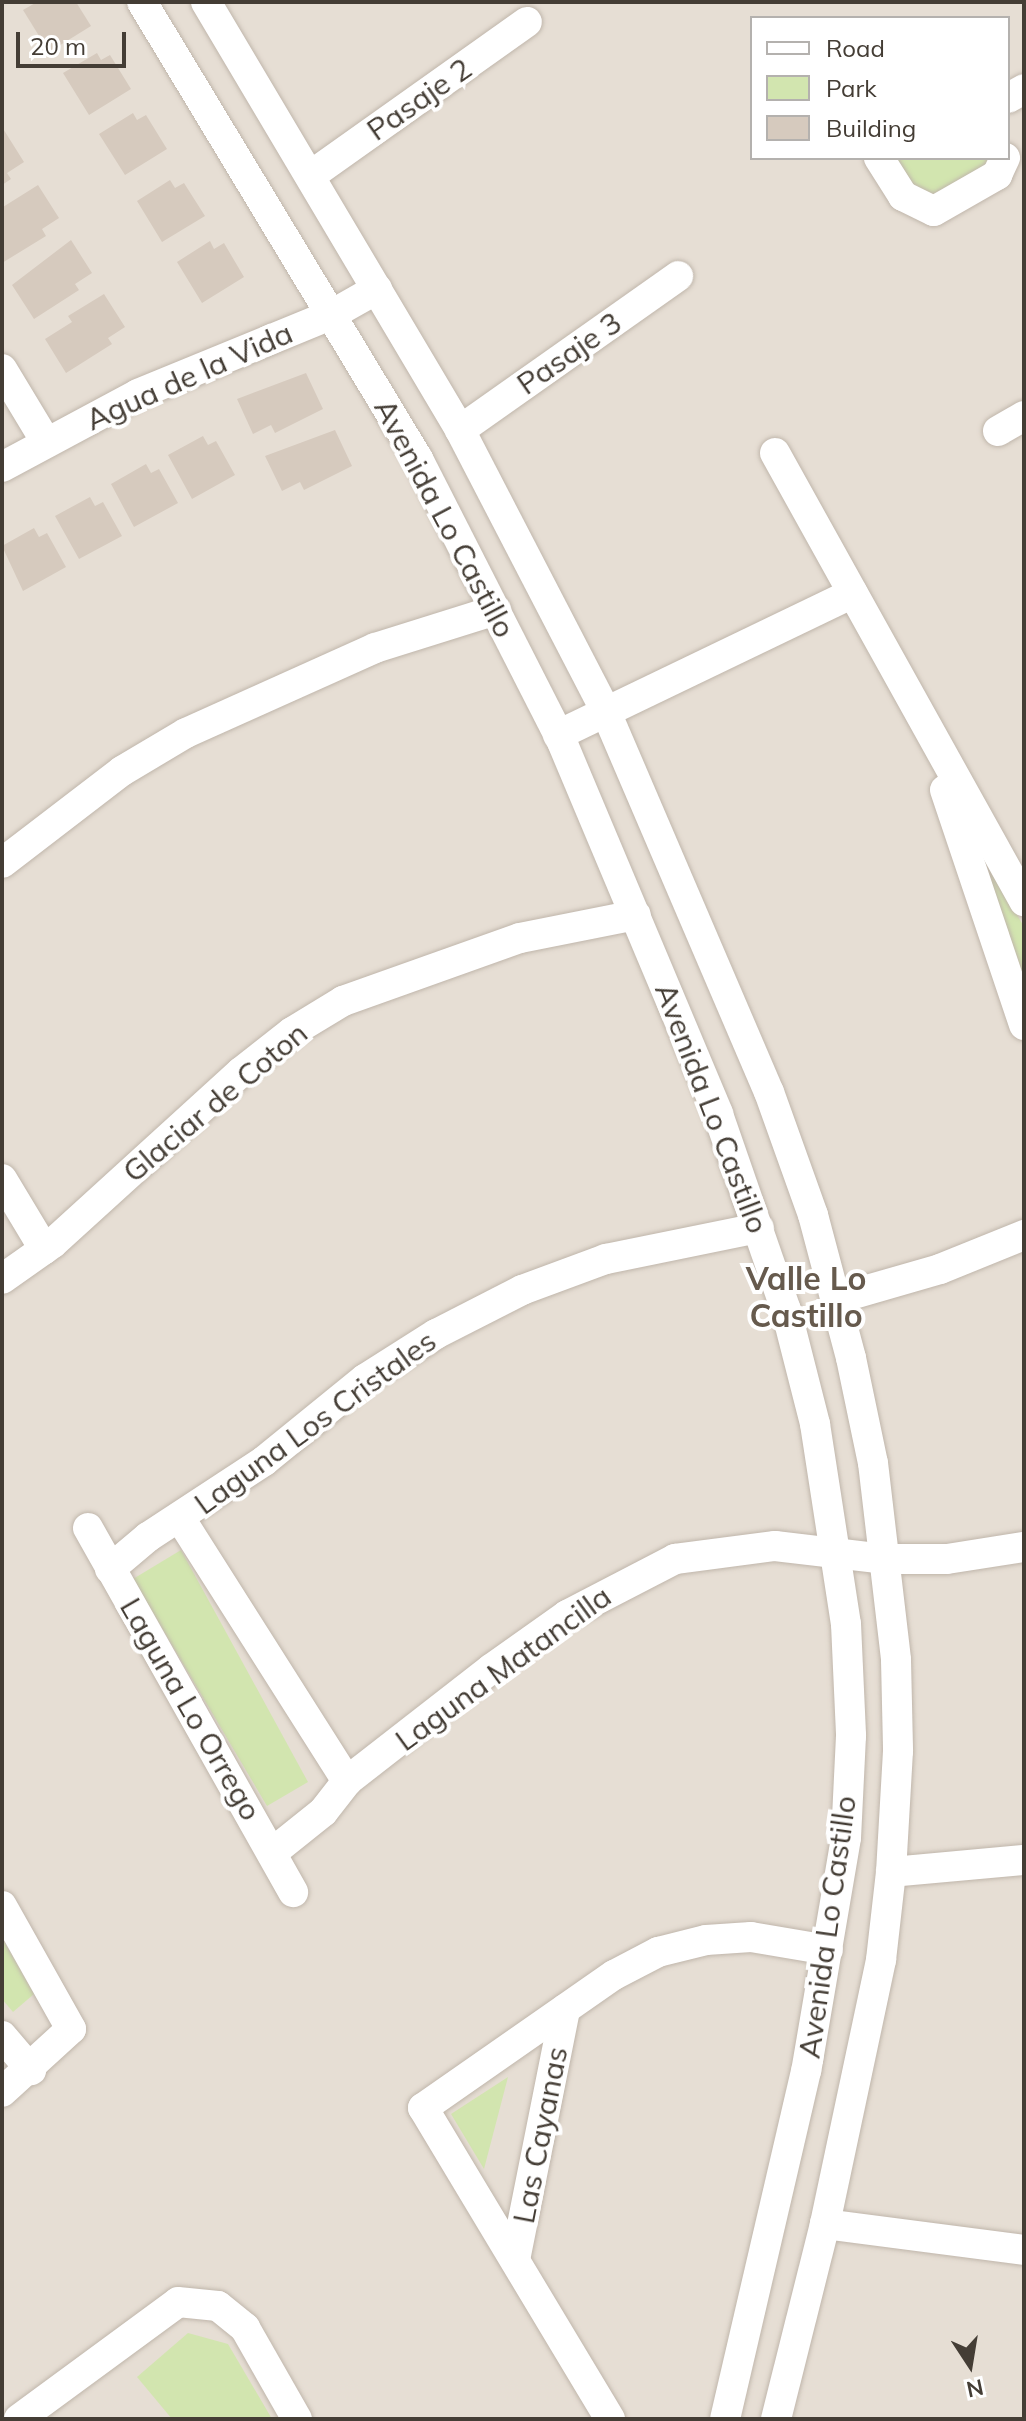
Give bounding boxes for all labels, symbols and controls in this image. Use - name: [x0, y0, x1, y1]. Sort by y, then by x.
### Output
- scale bar: [20, 16, 130, 66]
- legend: [750, 16, 1010, 160]
- text: 20 m: [30, 31, 86, 61]
- text: Road: [826, 33, 885, 63]
- street label: Pasaje 2: [360, 50, 478, 148]
- text: Park: [826, 73, 877, 103]
- text: Building: [826, 113, 916, 143]
- street label: Pasaje 3: [510, 304, 628, 402]
- street label: Agua de la Vida: [80, 314, 298, 438]
- street label: Avenida Lo Castillo: [367, 393, 523, 643]
- street label: Avenida Lo Castillo: [648, 978, 776, 1238]
- street label: Glaciar de Coton: [116, 1014, 314, 1190]
- district label: Valle Lo Castillo: [746, 1260, 866, 1335]
- street label: Laguna Los Cristales: [187, 1322, 443, 1522]
- street label: Laguna Matancilla: [388, 1578, 618, 1758]
- street label: Laguna Lo Orrego: [113, 1591, 269, 1827]
- street label: Avenida Lo Castillo: [791, 1793, 863, 2061]
- street label: Las Cayanas: [505, 2044, 575, 2226]
- north arrow: [930, 2325, 1010, 2405]
- text: N: [964, 2373, 986, 2404]

